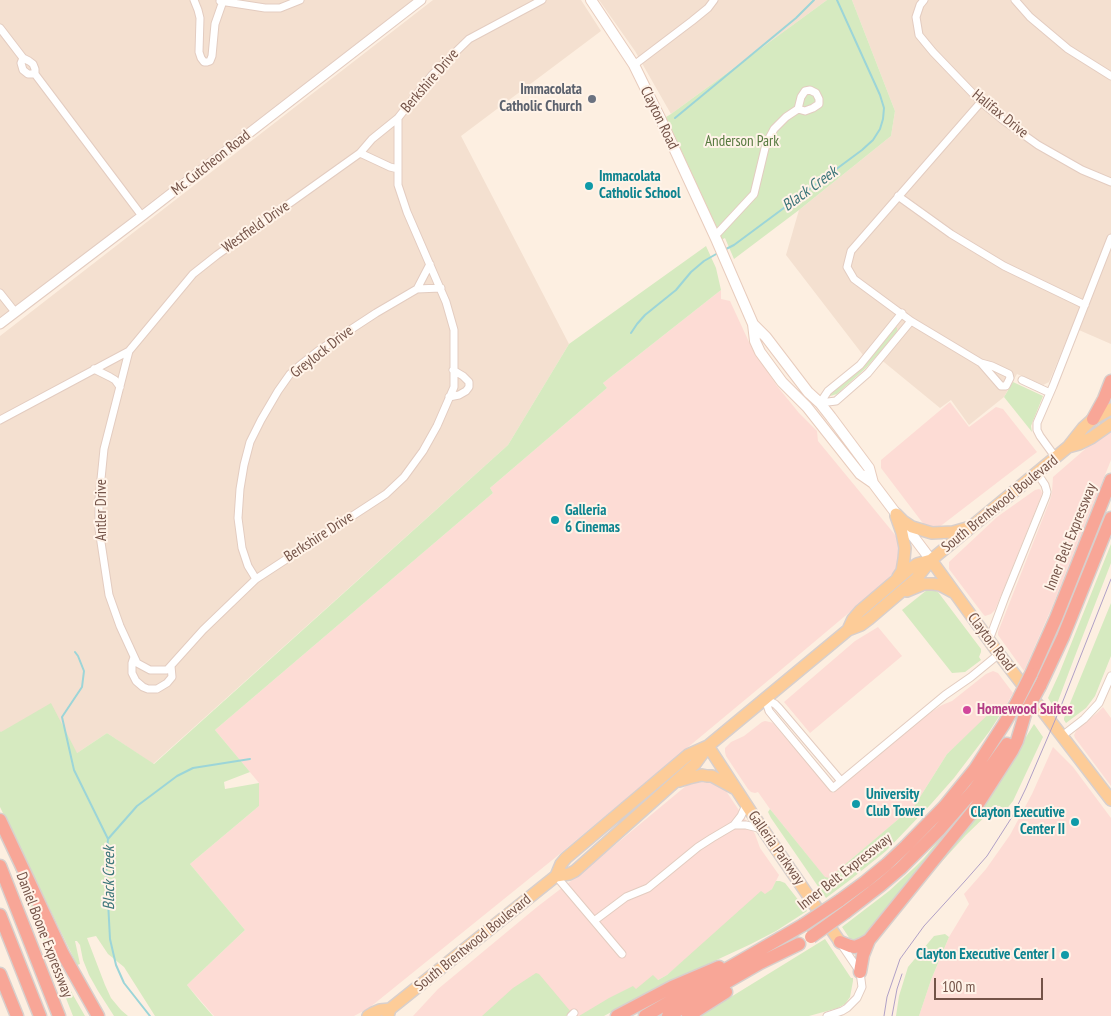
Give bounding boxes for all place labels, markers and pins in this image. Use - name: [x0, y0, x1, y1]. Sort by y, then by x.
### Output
- place label: Immacolata Catholic Church: [499, 81, 582, 116]
- marker: Immacolata Catholic Church: [586, 93, 598, 105]
- place label: Immacolata Catholic School: [599, 168, 681, 203]
- marker: Immacolata Catholic School: [583, 180, 595, 192]
- place label: Galleria 6 Cinemas: [565, 502, 620, 537]
- marker: Galleria 6 Cinemas: [549, 514, 561, 526]
- place label: Homewood Suites: [977, 701, 1073, 719]
- marker: Homewood Suites: [961, 704, 973, 716]
- place label: University Club Tower: [866, 786, 925, 821]
- marker: University Club Tower: [850, 798, 862, 810]
- place label: Clayton Executive Center II: [971, 804, 1065, 839]
- marker: Clayton Executive Center II: [1069, 816, 1081, 828]
- place label: Clayton Executive Center I: [916, 946, 1055, 964]
- marker: Clayton Executive Center I: [1059, 949, 1071, 961]

